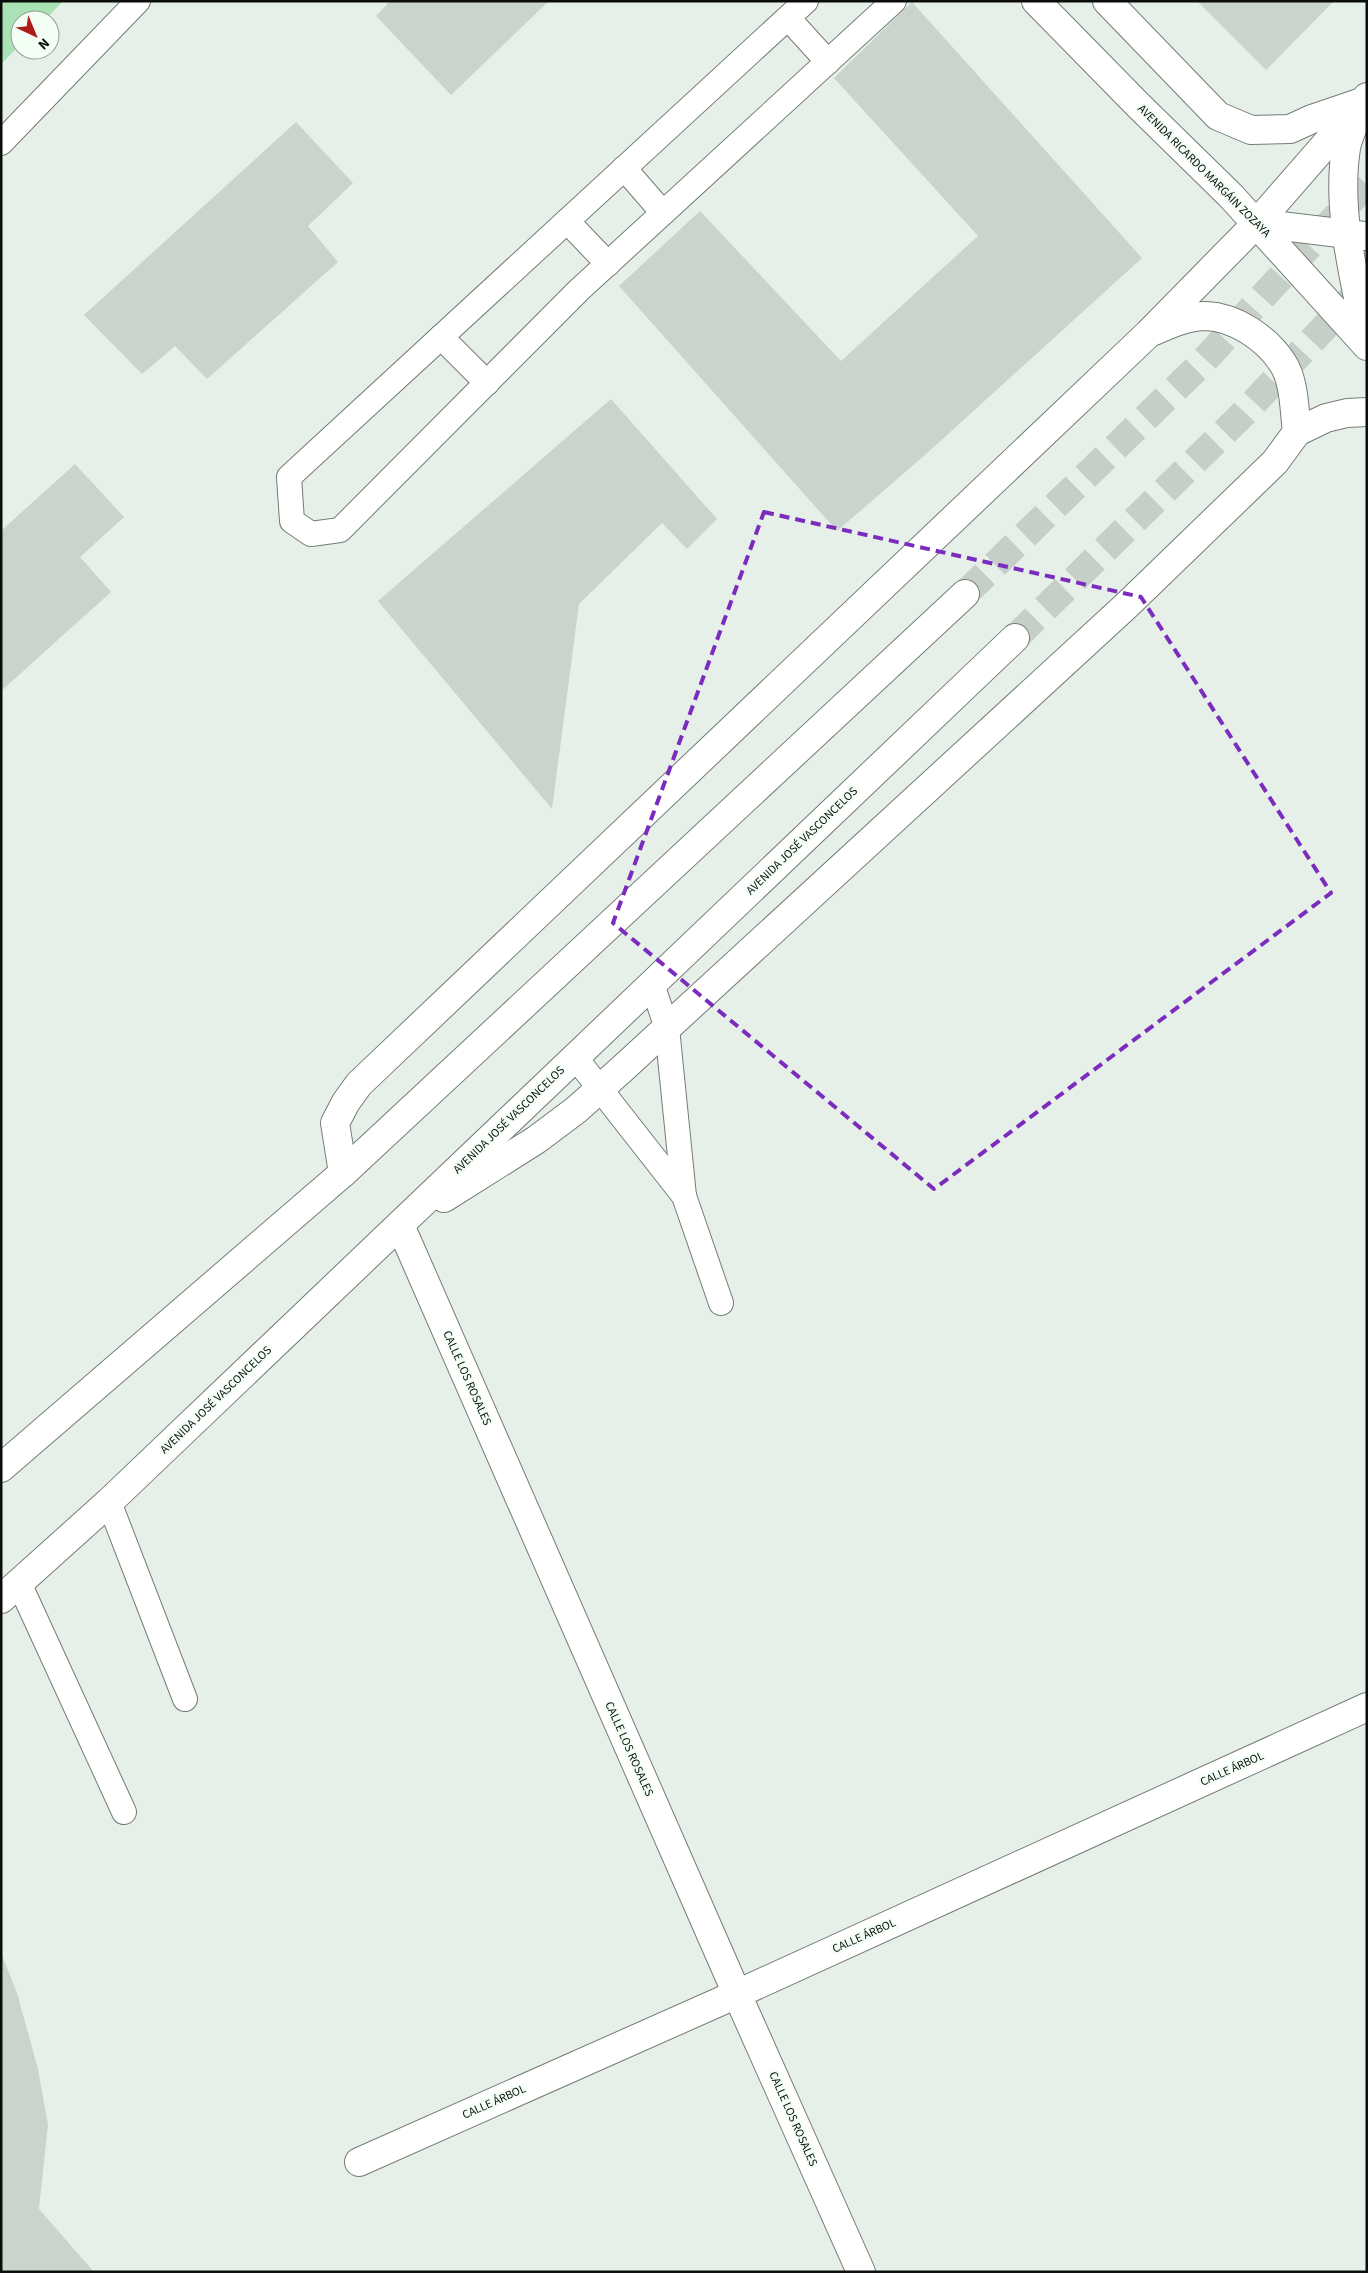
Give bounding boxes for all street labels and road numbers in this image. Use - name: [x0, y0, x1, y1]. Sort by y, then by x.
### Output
- street label: AVENIDA RICARDO MARGÁIN ZOZAYA: [1134, 101, 1275, 242]
- street label: AVENIDA JOSÉ VASCONCELOS: [742, 783, 862, 899]
- street label: AVENIDA JOSÉ VASCONCELOS: [449, 1062, 569, 1178]
- street label: CALLE LOS ROSALES: [438, 1328, 496, 1428]
- street label: AVENIDA JOSÉ VASCONCELOS: [156, 1342, 276, 1458]
- street label: CALLE LOS ROSALES: [600, 1699, 658, 1799]
- street label: CALLE ÁRBOL: [1197, 1747, 1267, 1791]
- street label: CALLE ÁRBOL: [829, 1914, 899, 1958]
- street label: CALLE LOS ROSALES: [764, 2069, 822, 2169]
- street label: CALLE ÁRBOL: [459, 2080, 529, 2124]

